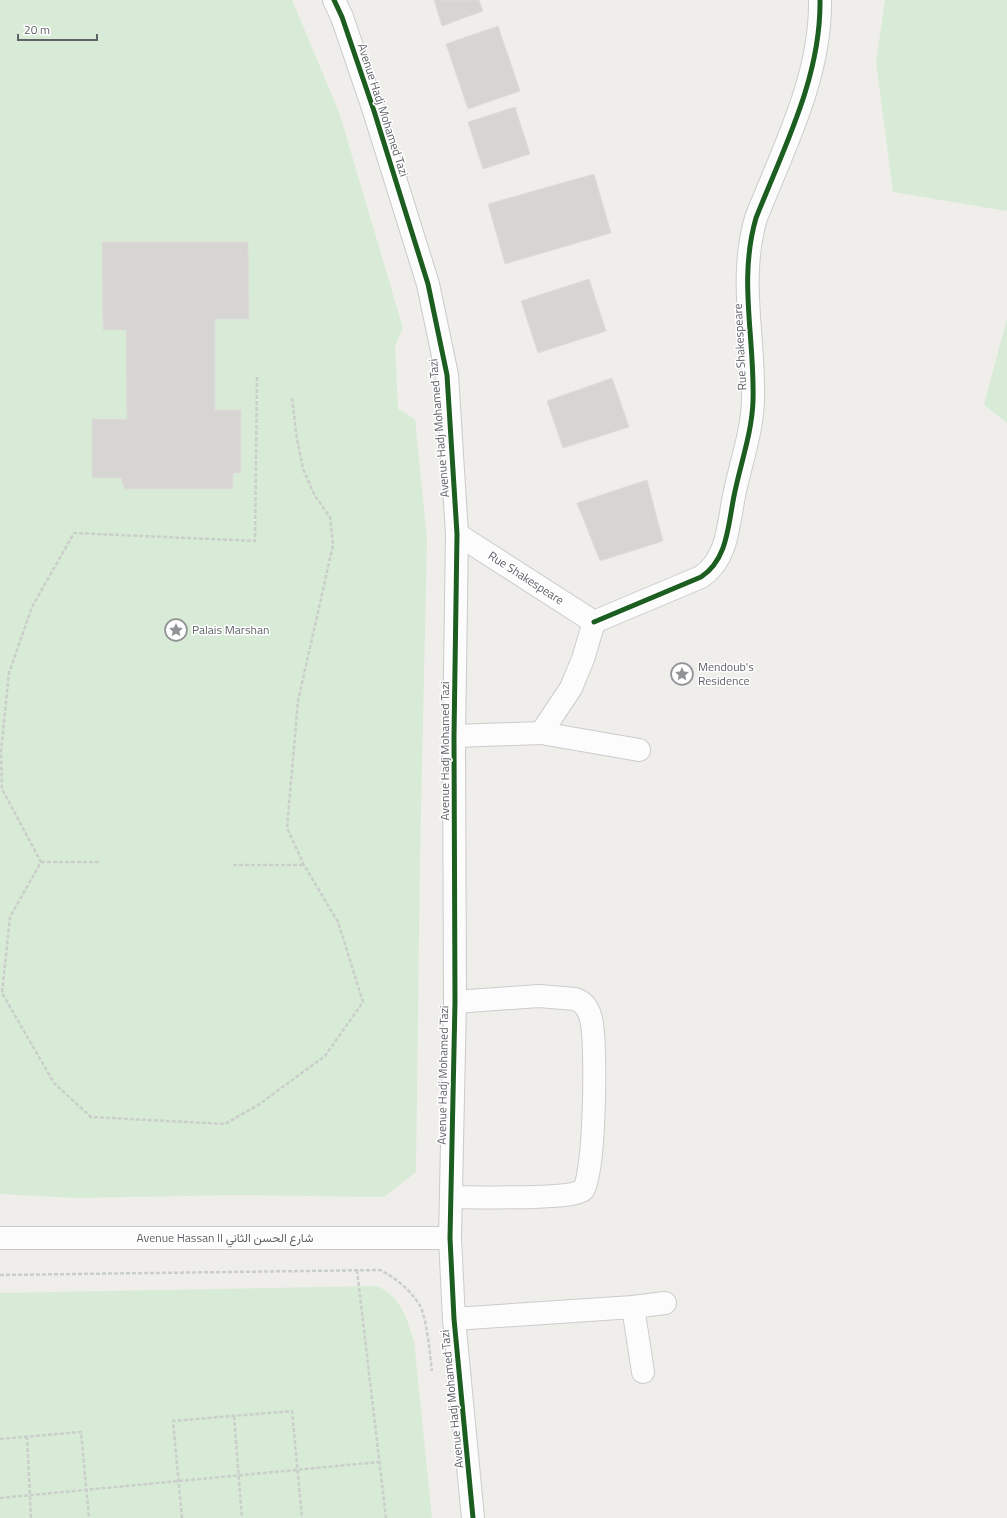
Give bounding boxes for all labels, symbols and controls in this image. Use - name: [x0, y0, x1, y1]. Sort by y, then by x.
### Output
- scale bar: [18, 16, 97, 42]
- text: 20 m: [24, 20, 50, 39]
- street label: Avenue Hadj Mohamed Tazi: [353, 41, 414, 179]
- street label: Rue Shakespeare: [728, 303, 751, 391]
- street label: Avenue Hadj Mohamed Tazi: [423, 358, 454, 498]
- street label: Rue Shakespeare: [485, 546, 568, 609]
- place icon: Palais Marshan: [163, 617, 189, 643]
- place label: Palais Marshan: [192, 620, 269, 639]
- place label: Mendoub's Residence: [698, 657, 754, 690]
- place icon: Mendoub's Residence: [669, 661, 695, 687]
- street label: Avenue Hadj Mohamed Tazi: [435, 681, 454, 821]
- street label: Avenue Hadj Mohamed Tazi: [432, 1005, 453, 1145]
- street label: Avenue Hassan II شارع الحسن الثاني: [137, 1228, 313, 1248]
- street label: Avenue Hadj Mohamed Tazi: [435, 1329, 468, 1469]

